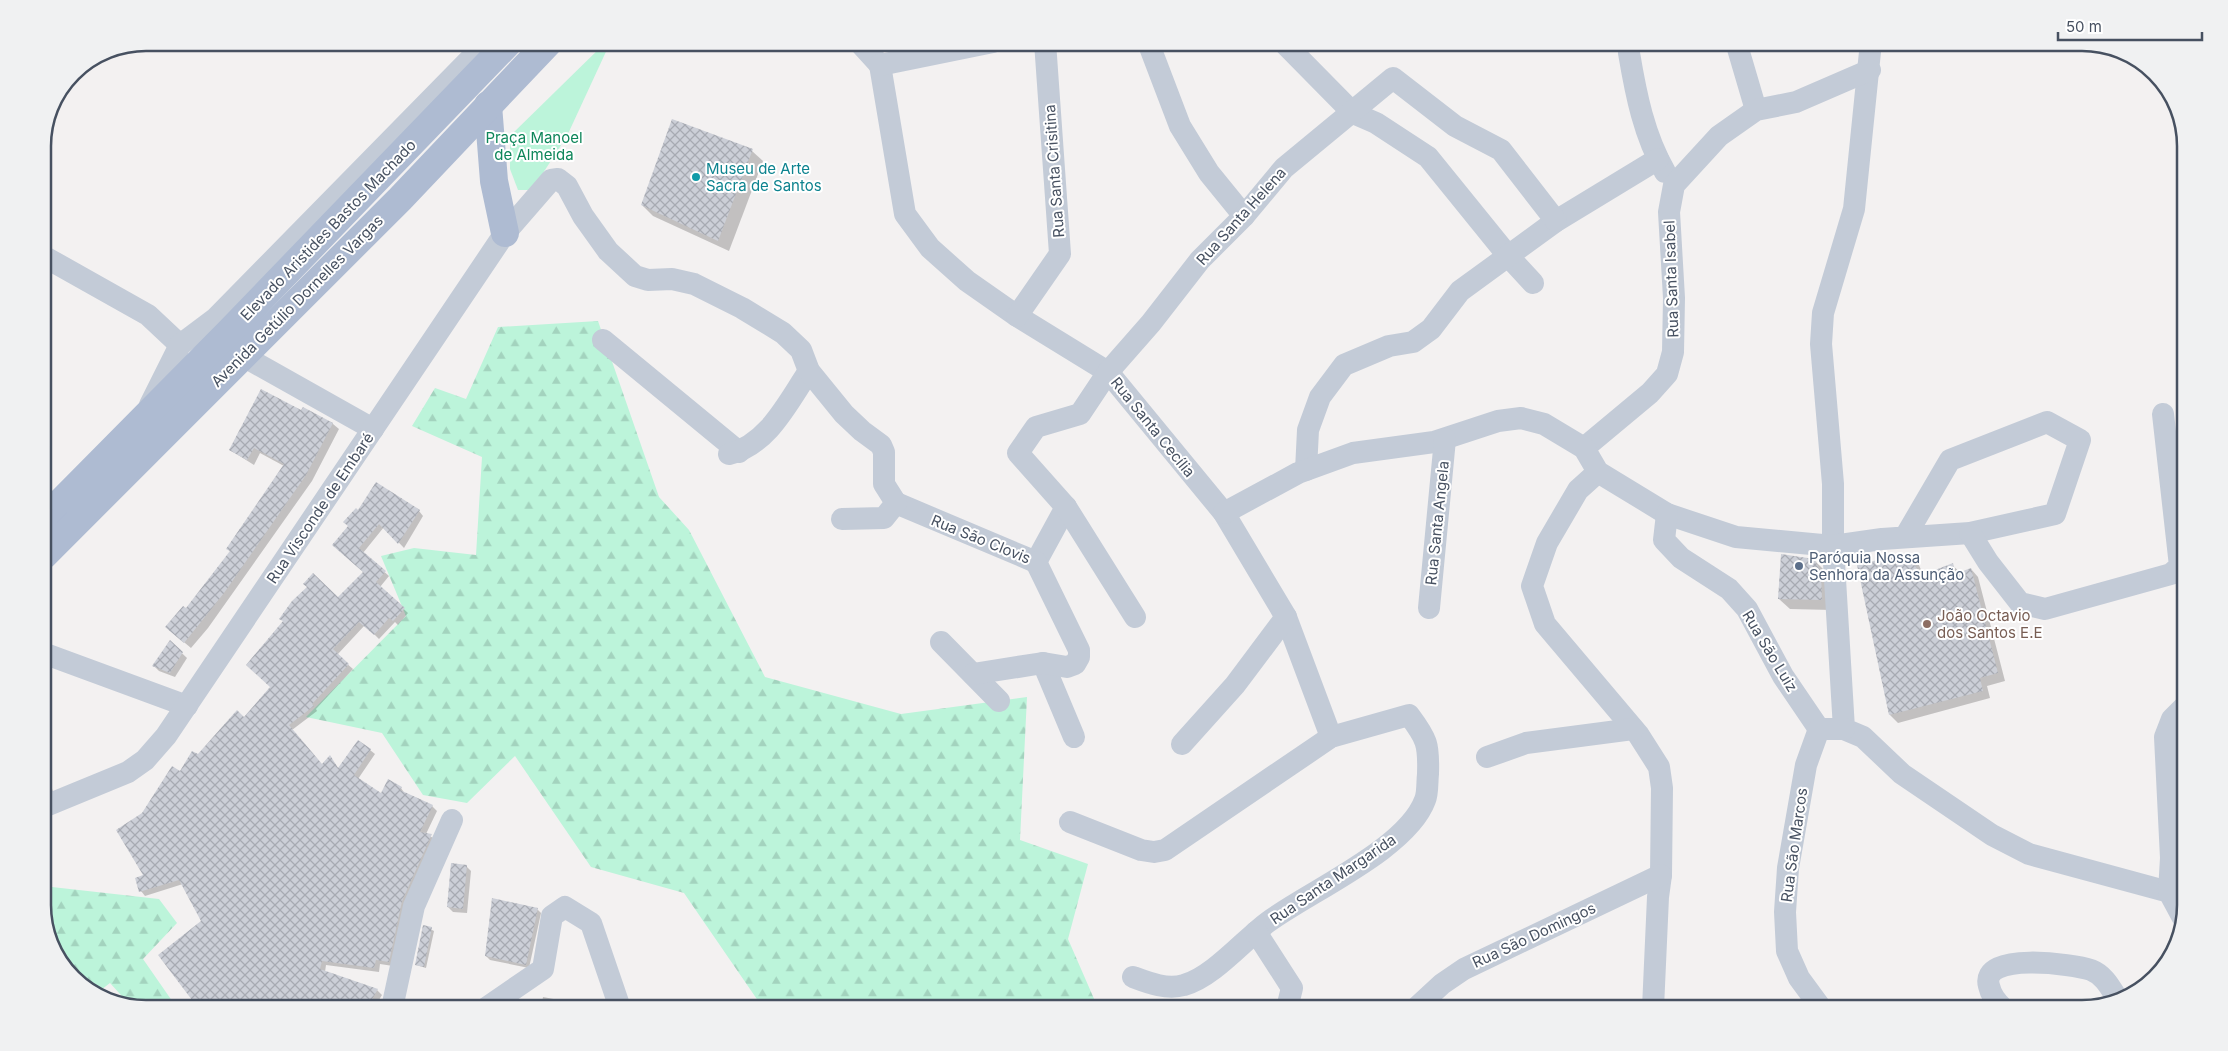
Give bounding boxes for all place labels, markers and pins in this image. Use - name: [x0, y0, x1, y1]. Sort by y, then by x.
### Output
- place label: Museu de Arte Sacra de Santos: [706, 159, 822, 195]
- marker: Museu de Arte Sacra de Santos: [690, 171, 702, 183]
- place label: Paróquia Nossa Senhora da Assunção: [1809, 548, 1964, 584]
- marker: Paróquia Nossa Senhora da Assunção: [1793, 560, 1805, 572]
- place label: João Octavio dos Santos E.E: [1937, 606, 2042, 642]
- marker: João Octavio dos Santos E.E: [1921, 618, 1933, 630]

